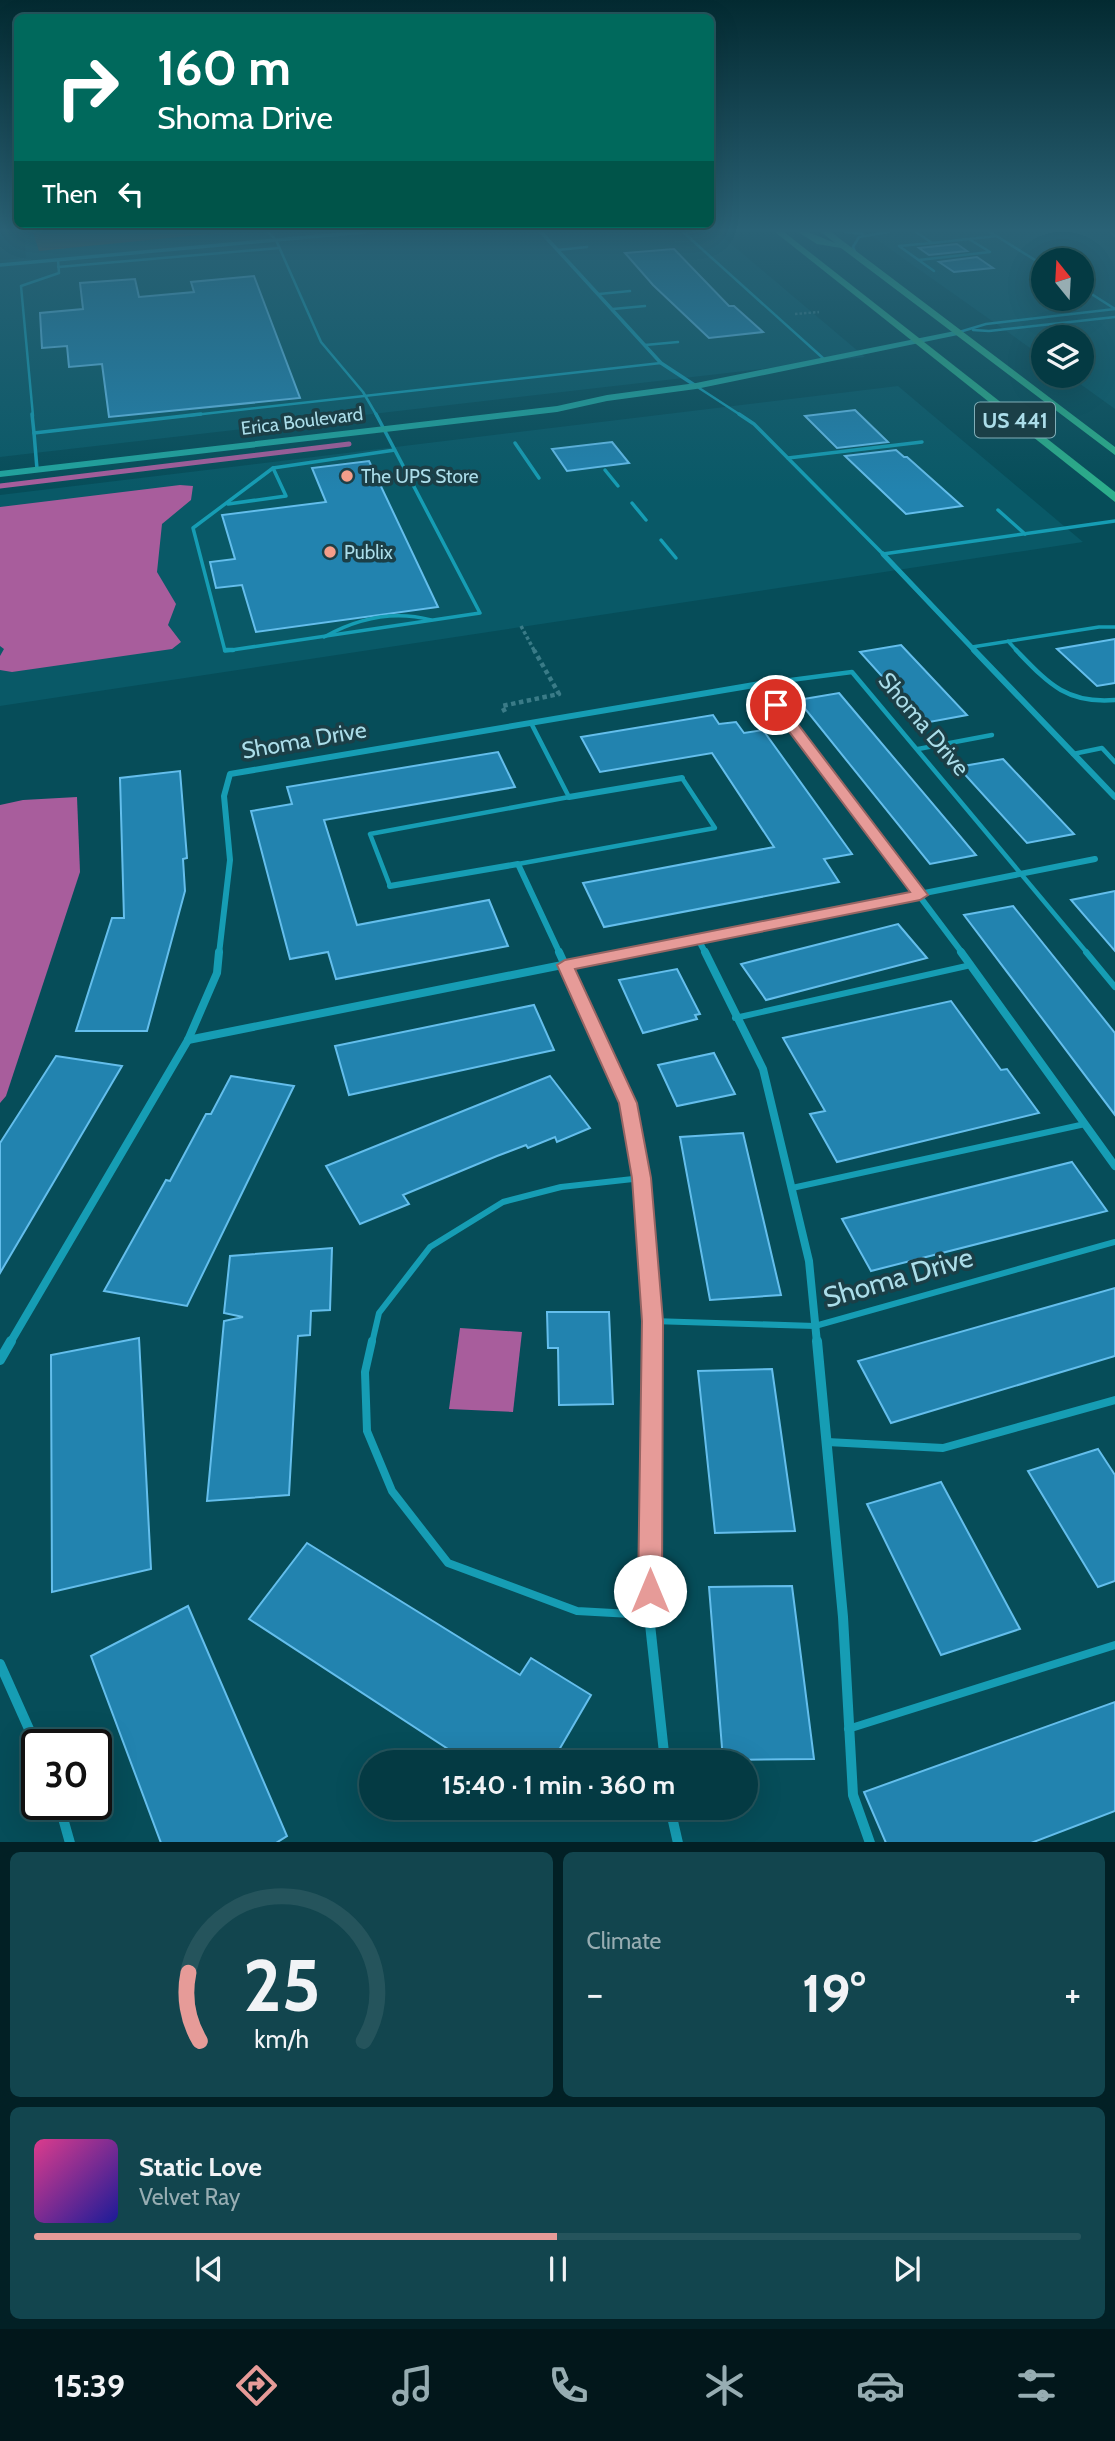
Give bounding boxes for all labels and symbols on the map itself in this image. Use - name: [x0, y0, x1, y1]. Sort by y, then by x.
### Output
- north arrow: [1031, 248, 1094, 312]
- street label: Erica Boulevard: [240, 402, 364, 440]
- road number: US 441: [975, 402, 1055, 438]
- place label: The UPS Store: [361, 465, 479, 488]
- marker: The UPS Store: [339, 468, 355, 484]
- place label: Publix: [344, 541, 393, 564]
- marker: Publix: [322, 544, 338, 560]
- street label: Shoma Drive: [873, 667, 975, 782]
- pin: [746, 675, 806, 735]
- street label: Shoma Drive: [239, 715, 369, 765]
- street label: Shoma Drive: [819, 1239, 977, 1315]
- position arrow: [613, 1554, 687, 1628]
- speed limit sign: 30: [21, 1729, 112, 1820]

